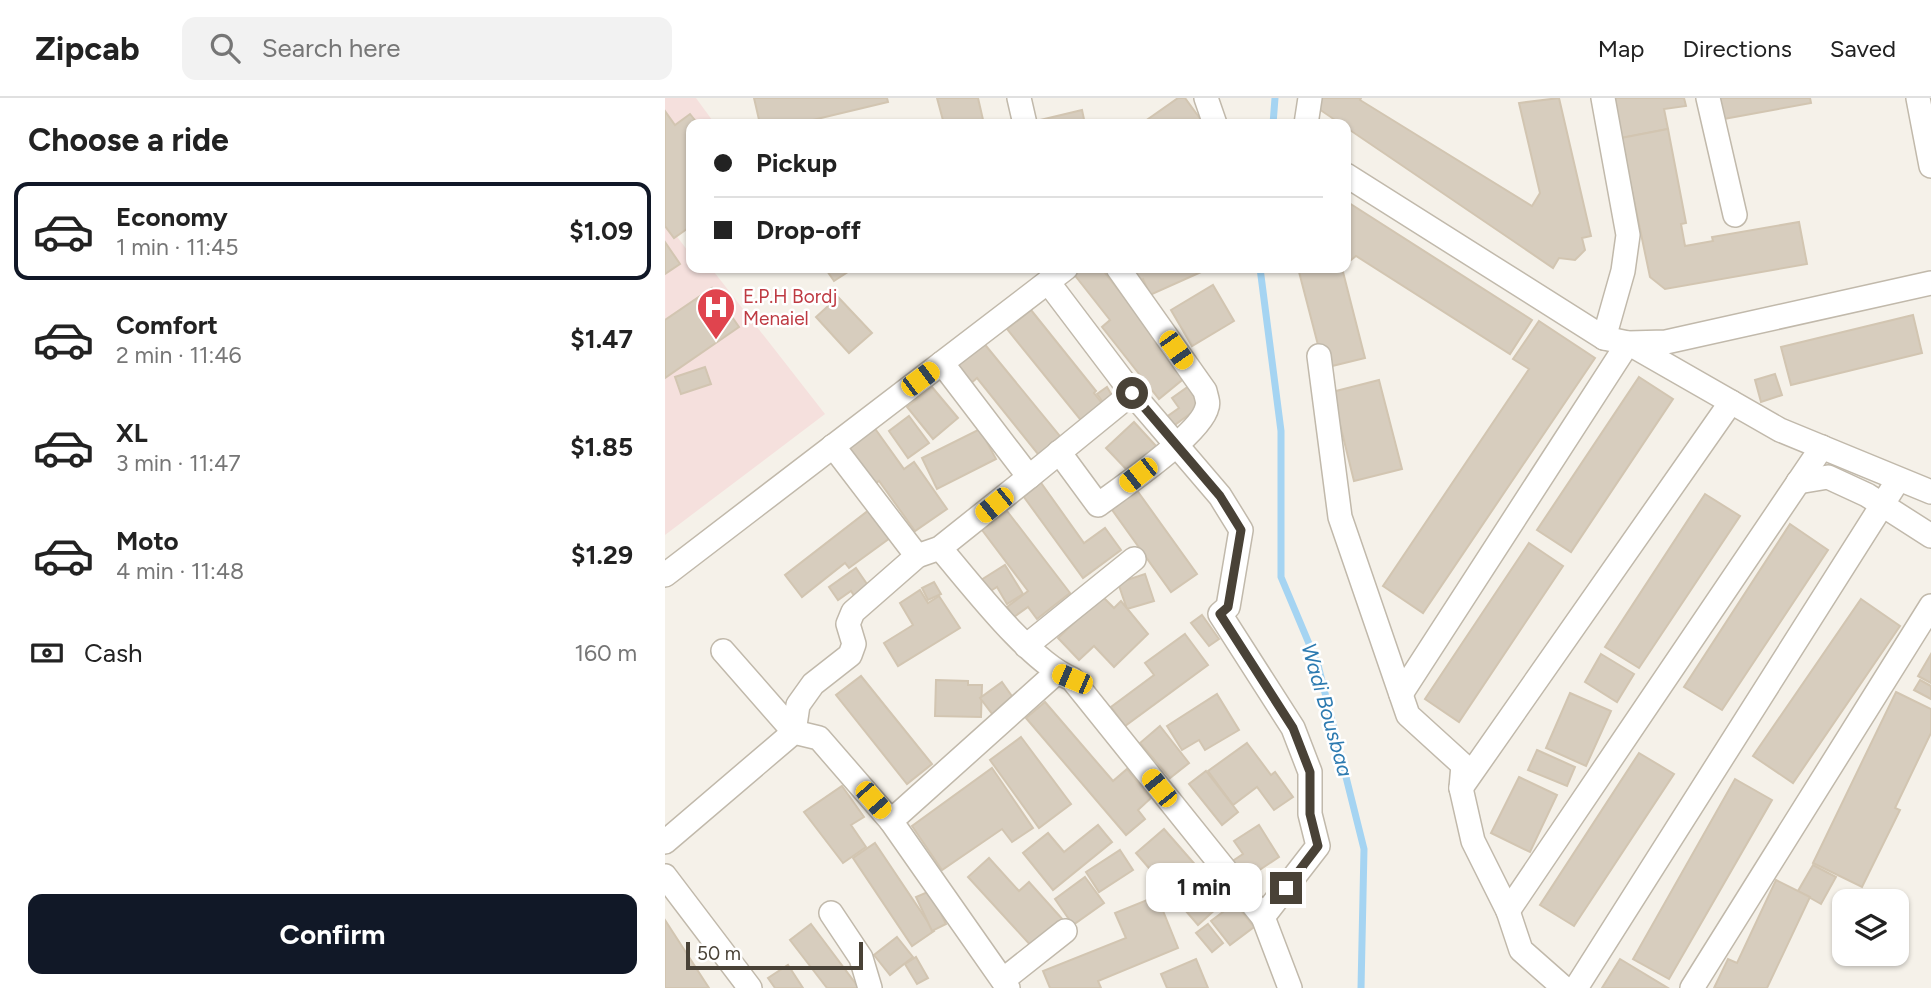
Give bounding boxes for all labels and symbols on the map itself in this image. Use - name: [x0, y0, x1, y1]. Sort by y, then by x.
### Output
- place label: E.P.H Bordj Menaiel: [743, 285, 837, 330]
- hospital icon: E.P.H Bordj Menaiel: [695, 286, 737, 341]
- car: [1156, 327, 1197, 373]
- car: [897, 358, 944, 400]
- route start: [1116, 377, 1148, 409]
- car: [1115, 454, 1162, 496]
- car: [972, 484, 1017, 526]
- water label: Wadi Bousbaa: [1296, 640, 1358, 779]
- car: [1049, 661, 1096, 697]
- car: [1138, 765, 1181, 811]
- car: [852, 777, 895, 823]
- callout: 1 min: [1146, 864, 1261, 912]
- route end: [1270, 872, 1302, 904]
- scale bar: [686, 939, 863, 971]

